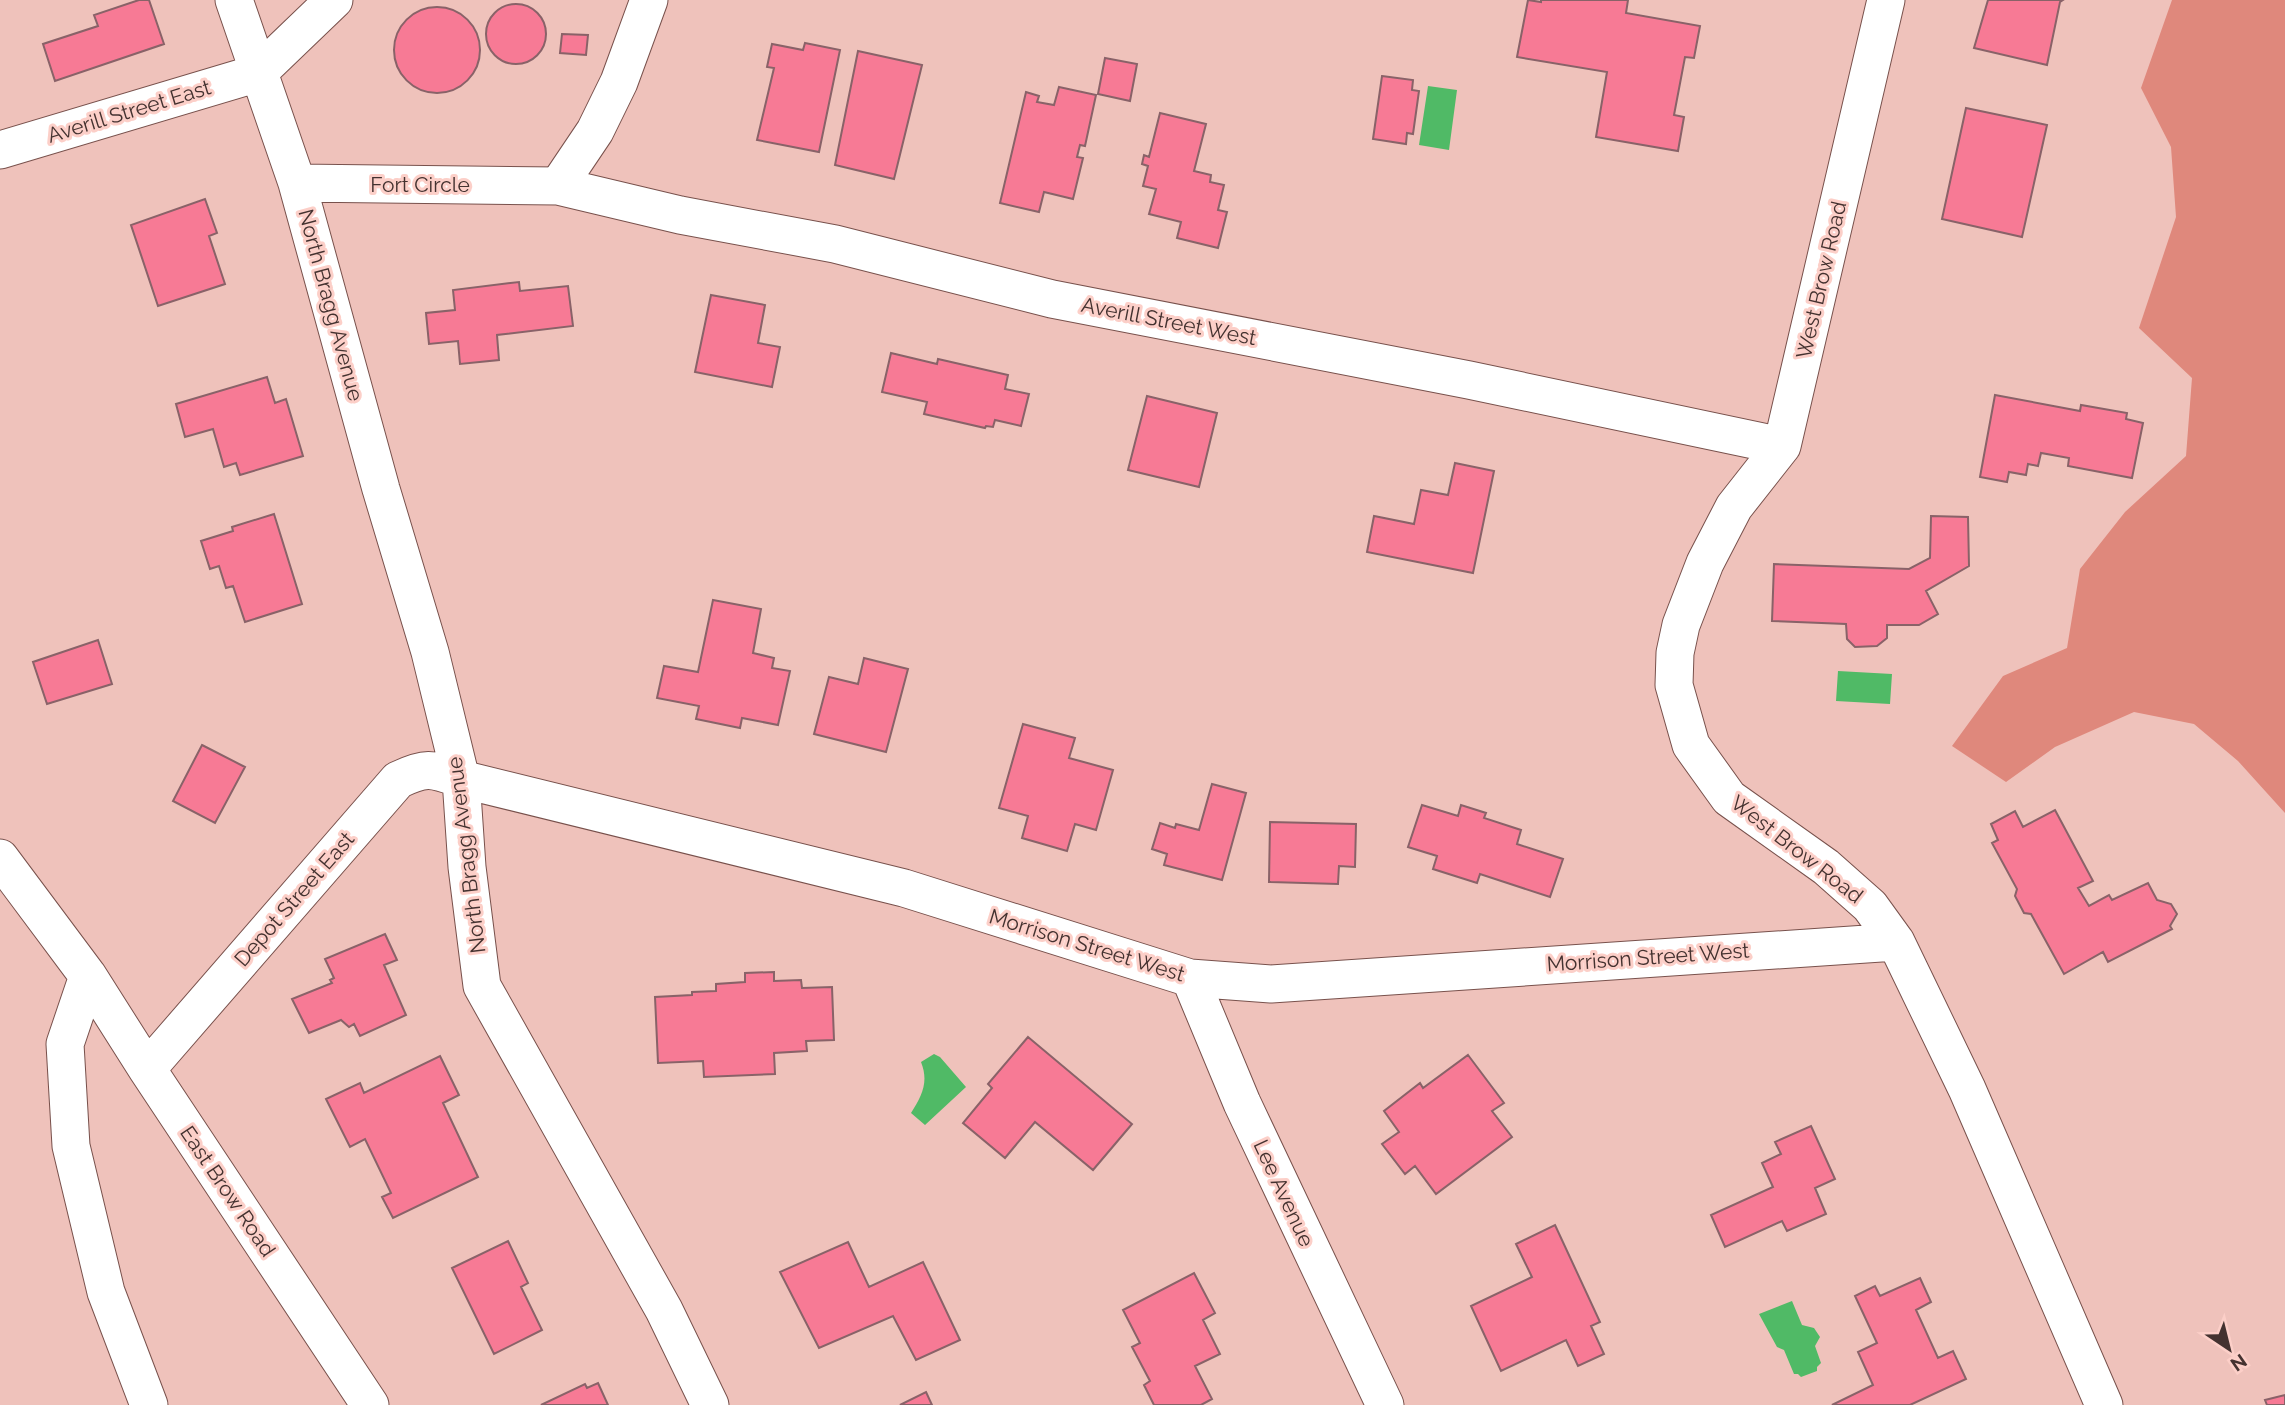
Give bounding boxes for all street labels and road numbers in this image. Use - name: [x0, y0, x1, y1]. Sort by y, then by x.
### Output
- street label: Averill Street East: [44, 74, 214, 148]
- street label: Fort Circle: [370, 172, 470, 197]
- street label: West Brow Road: [1791, 199, 1851, 361]
- street label: North Bragg Avenue: [293, 206, 369, 404]
- street label: Averill Street West: [1079, 292, 1259, 350]
- street label: North Bragg Avenue: [442, 755, 490, 955]
- street label: West Brow Road: [1726, 790, 1868, 908]
- street label: Depot Street East: [229, 827, 359, 971]
- street label: Morrison Street West: [986, 903, 1188, 987]
- street label: Morrison Street West: [1546, 937, 1750, 977]
- street label: East Brow Road: [175, 1121, 281, 1261]
- street label: Lee Avenue: [1248, 1136, 1320, 1250]

